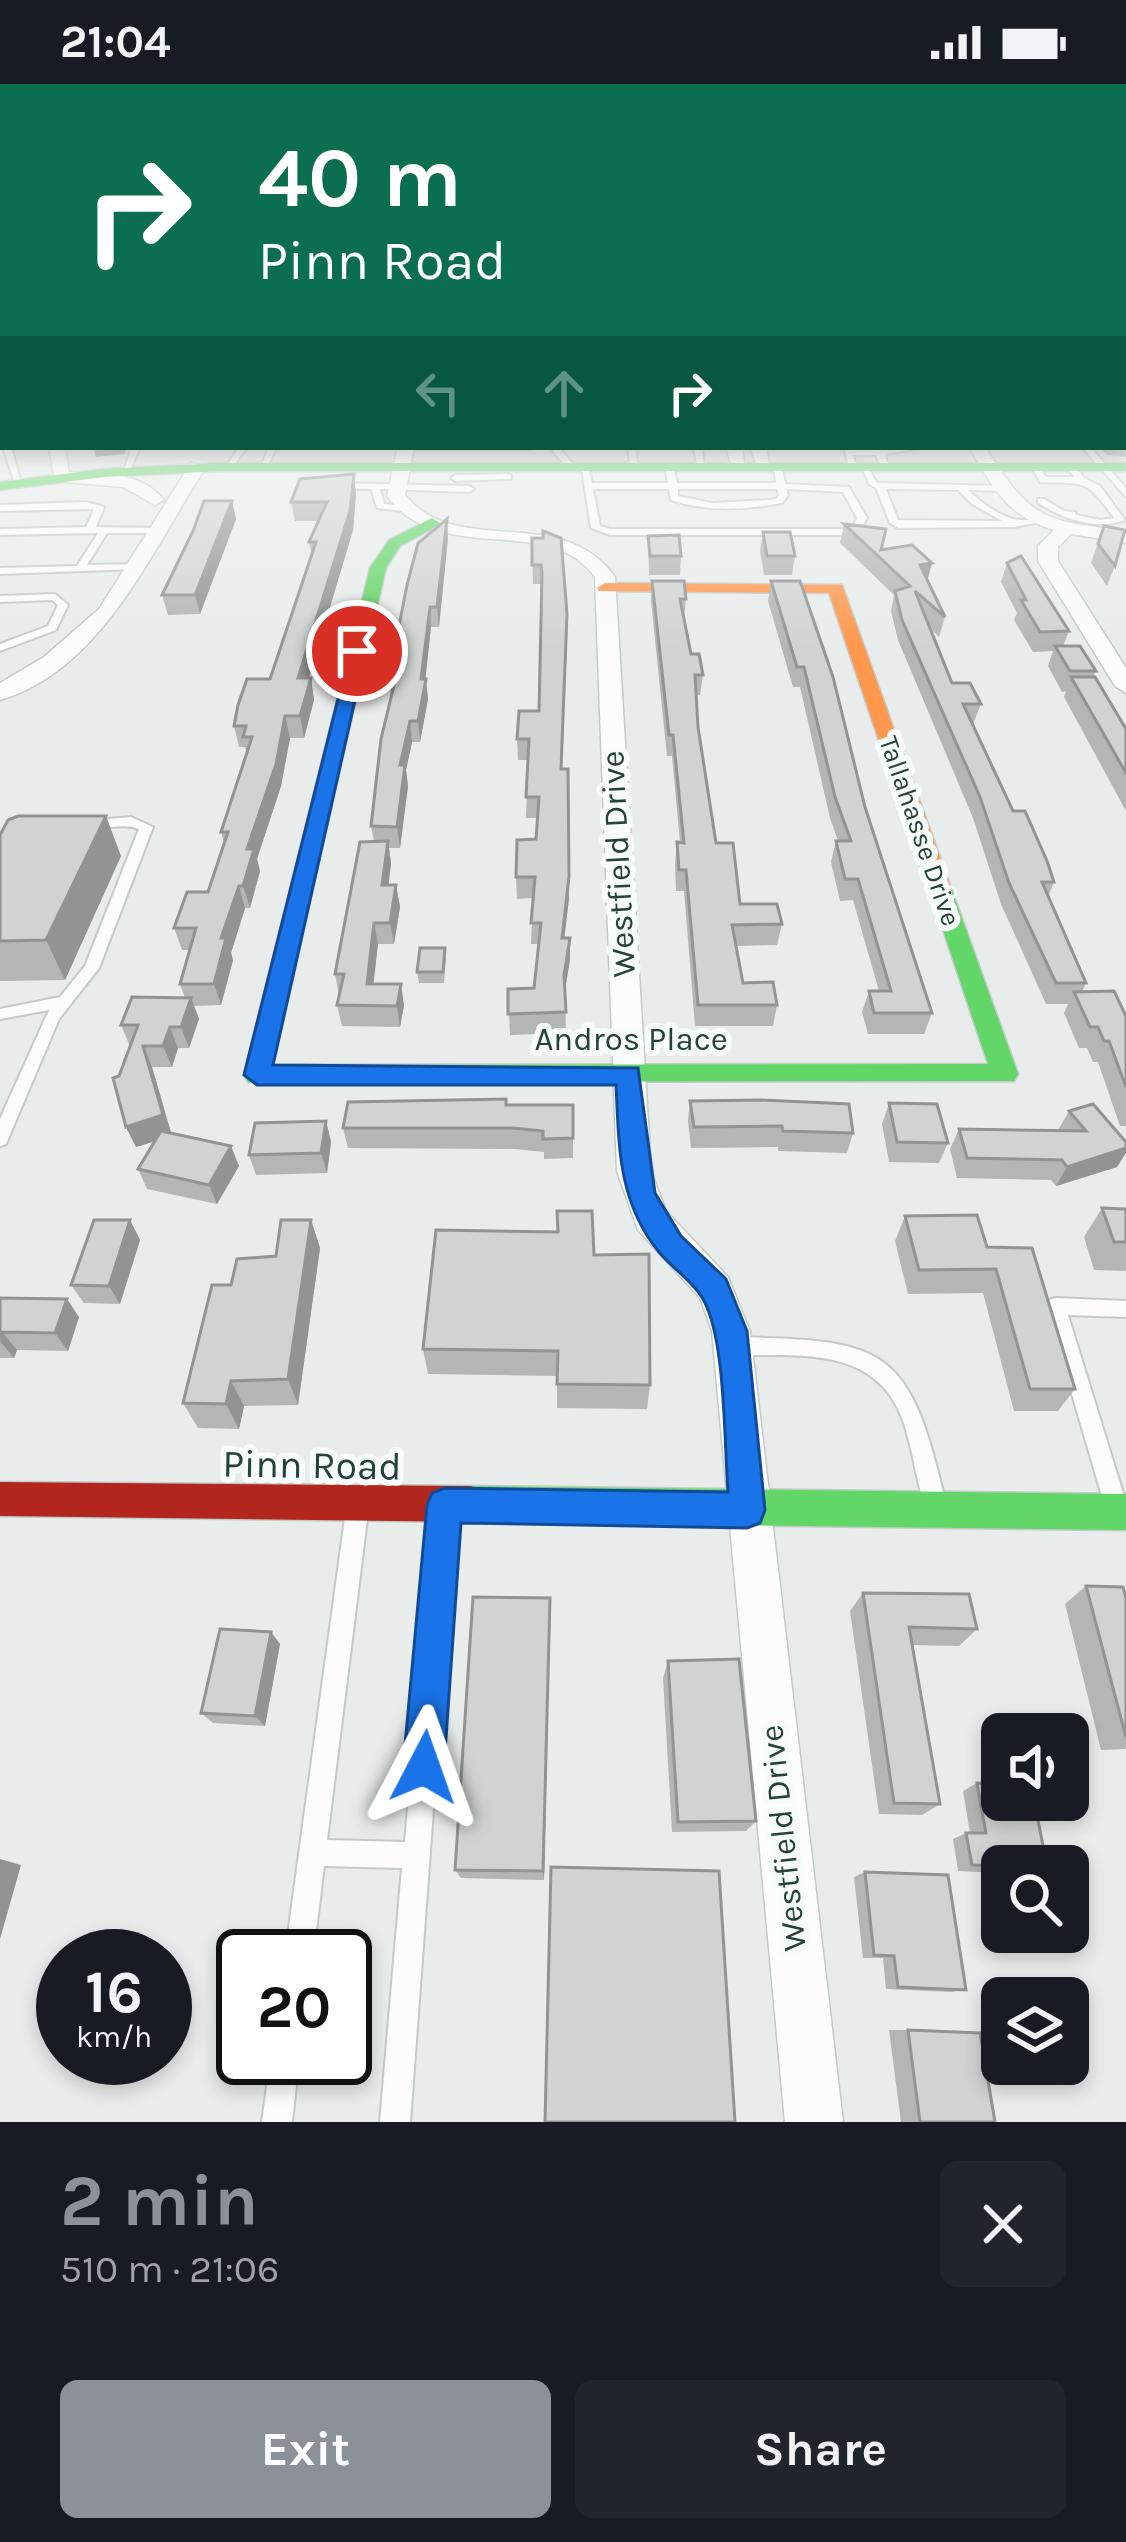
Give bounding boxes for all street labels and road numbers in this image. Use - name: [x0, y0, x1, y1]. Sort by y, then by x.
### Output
- street label: Tallahasse Drive: [872, 732, 968, 930]
- street label: Westfield Drive: [593, 750, 643, 978]
- street label: Andros Place: [534, 1020, 728, 1058]
- street label: Pinn Road: [222, 1440, 402, 1490]
- street label: Westfield Drive: [752, 1723, 814, 1953]

